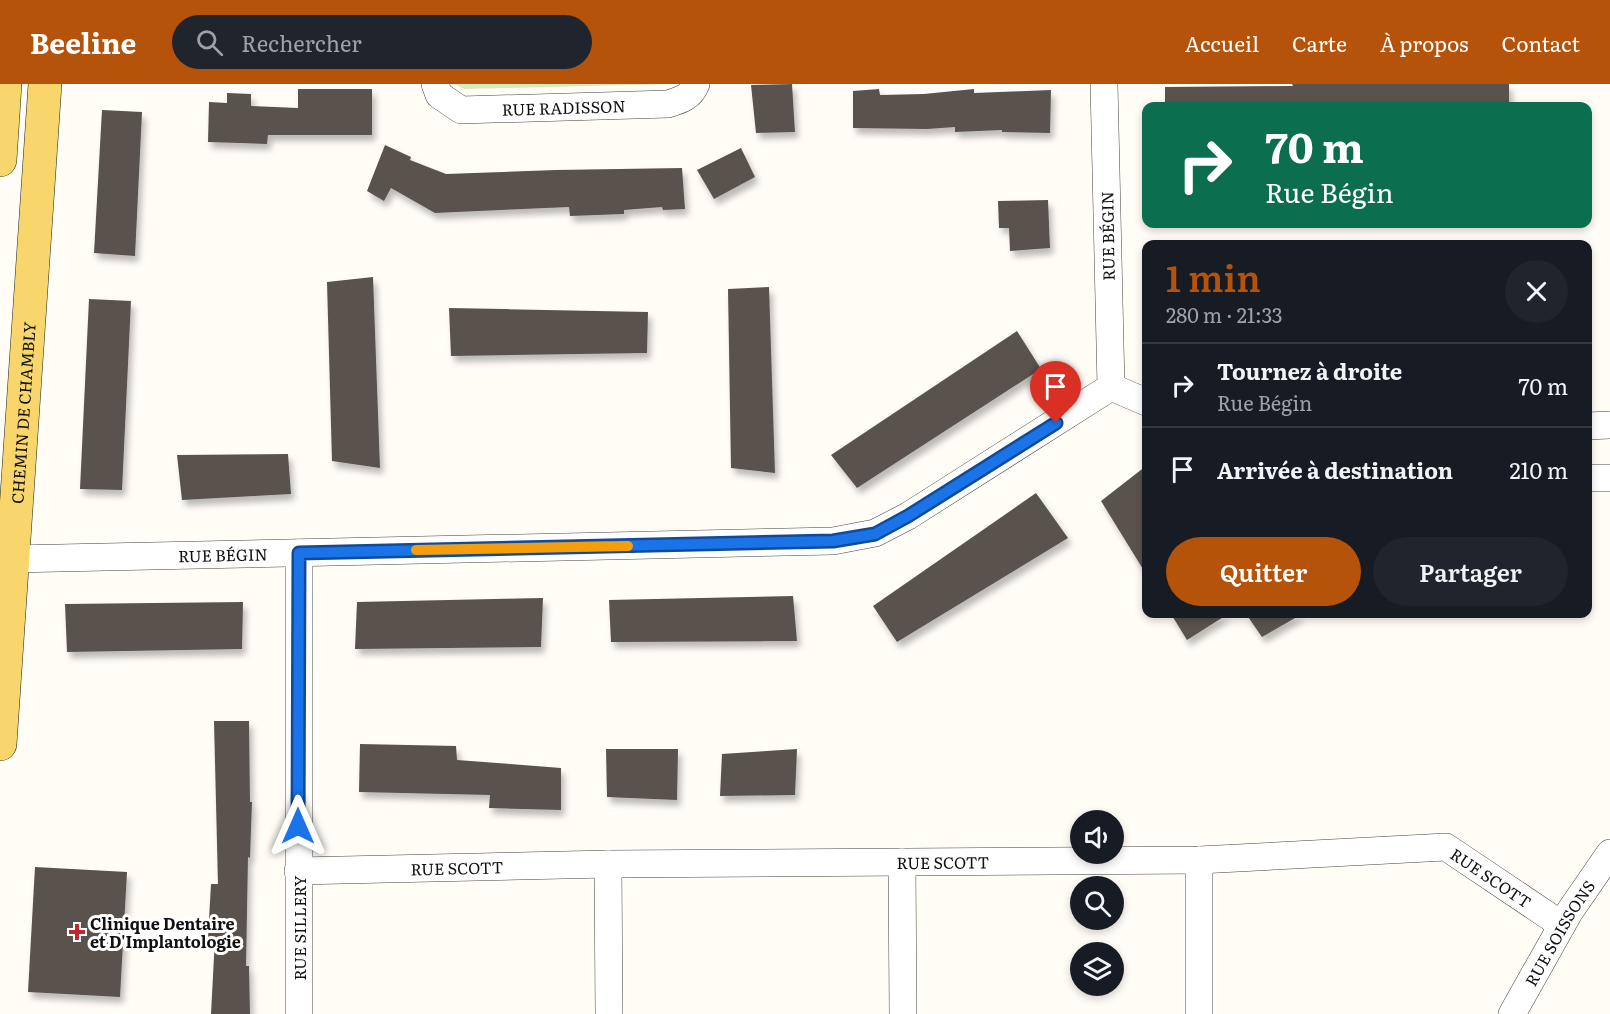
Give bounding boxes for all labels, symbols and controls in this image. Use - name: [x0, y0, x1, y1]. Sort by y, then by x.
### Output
- search box: [172, 15, 592, 69]
- text: Beeline: [30, 21, 136, 63]
- icon: search: [193, 26, 226, 59]
- text: Rechercher: [241, 26, 362, 59]
- text: Accueil: [1185, 27, 1259, 58]
- text: Carte: [1292, 27, 1347, 58]
- text: À propos: [1380, 27, 1469, 58]
- text: Contact: [1502, 27, 1580, 58]
- street label: RUE RADISSON: [501, 93, 626, 121]
- text: 70 m: [1265, 114, 1364, 176]
- icon: right: [1166, 126, 1244, 204]
- text: Rue Bégin: [1265, 171, 1394, 211]
- street label: RUE BÉGIN: [1094, 191, 1120, 281]
- text: 1 min: [1166, 250, 1261, 303]
- button: close: [1505, 260, 1568, 323]
- text: 280 m · 21:33: [1166, 299, 1283, 329]
- street label: CHEMIN DE CHAMBLY: [4, 320, 41, 505]
- text: Tournez à droite: [1217, 354, 1402, 387]
- pin: [1030, 361, 1081, 423]
- icon: right: [1166, 369, 1199, 402]
- text: 70 m: [1518, 369, 1568, 402]
- icon: arrive: [1039, 370, 1072, 403]
- text: Rue Bégin: [1217, 387, 1312, 417]
- icon: arrive: [1166, 453, 1199, 486]
- text: Arrivée à destination: [1217, 453, 1453, 486]
- text: 210 m: [1509, 453, 1568, 486]
- button: Quitter: [1166, 537, 1361, 606]
- button: Partager: [1373, 537, 1568, 606]
- street label: RUE BÉGIN: [178, 541, 268, 567]
- position arrow: [266, 794, 330, 858]
- map controls: [1070, 810, 1124, 996]
- button: sound: [1070, 810, 1124, 864]
- street label: RUE SCOTT: [1446, 842, 1537, 913]
- street label: RUE SCOTT: [896, 849, 990, 874]
- street label: RUE SCOTT: [410, 854, 504, 880]
- street label: RUE SILLERY: [287, 875, 311, 981]
- street label: RUE SOISSONS: [1518, 875, 1600, 990]
- button: search: [1070, 876, 1124, 930]
- place label: Clinique Dentaire et D'Implantologie: [90, 911, 241, 953]
- marker: Clinique Dentaire et D'Implantologie: [68, 923, 86, 941]
- button: layers: [1070, 942, 1124, 996]

